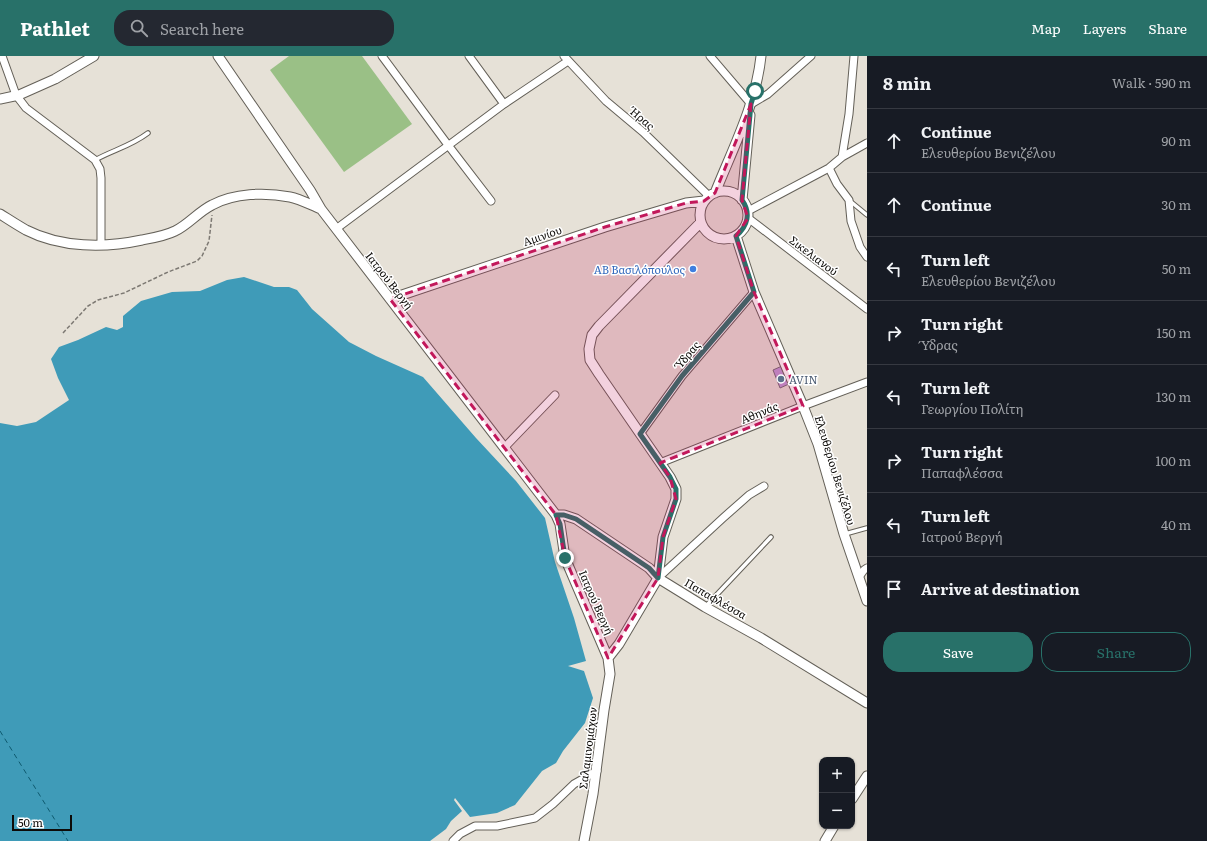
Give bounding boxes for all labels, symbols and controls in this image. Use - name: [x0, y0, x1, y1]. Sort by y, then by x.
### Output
- search box: [114, 10, 394, 46]
- text: Pathlet: [20, 14, 90, 42]
- icon: search: [128, 17, 150, 39]
- text: Search here: [160, 17, 244, 40]
- text: Map: [1031, 18, 1061, 38]
- text: Layers: [1083, 18, 1126, 38]
- text: Share: [1148, 18, 1187, 38]
- text: 8 min: [883, 70, 931, 95]
- text: Walk · 590 m: [1112, 73, 1191, 92]
- route start: [746, 82, 764, 100]
- street label: Ήρας: [626, 102, 659, 133]
- text: Continue: [921, 120, 991, 143]
- icon: ahead: [883, 130, 905, 152]
- text: 90 m: [1161, 131, 1191, 150]
- text: Ελευθερίου Βενιζέλου: [921, 143, 1055, 162]
- text: Continue: [921, 193, 991, 216]
- icon: ahead: [883, 194, 905, 216]
- text: 30 m: [1161, 195, 1191, 214]
- street label: Αμινίου: [521, 221, 563, 249]
- street label: Σικελιανού: [786, 231, 842, 279]
- street label: Ιατρού Βεργή: [362, 248, 418, 312]
- text: Turn left: [921, 248, 990, 271]
- icon: left: [883, 258, 905, 280]
- text: 50 m: [1162, 259, 1191, 278]
- place label: ΑΒ Βασιλόπουλος: [594, 261, 686, 277]
- marker: ΑΒ Βασιλόπουλος: [688, 264, 698, 274]
- text: Ελευθερίου Βενιζέλου: [921, 271, 1055, 290]
- text: Turn right: [921, 312, 1003, 335]
- icon: right: [883, 322, 905, 344]
- text: 150 m: [1156, 323, 1191, 342]
- text: Ύδρας: [921, 335, 958, 354]
- street label: Ύδρας: [669, 337, 703, 373]
- place label: AVIN: [789, 371, 818, 387]
- marker: AVIN: [776, 374, 786, 384]
- text: Turn left: [921, 376, 990, 399]
- icon: left: [883, 386, 905, 408]
- text: 130 m: [1156, 387, 1191, 406]
- street label: Αθηνάς: [738, 397, 781, 427]
- text: Γεωργίου Πολίτη: [921, 399, 1023, 418]
- street label: Ελευθερίου Βενιζέλου: [812, 413, 860, 527]
- text: Turn right: [921, 440, 1003, 463]
- icon: right: [883, 450, 905, 472]
- text: 100 m: [1155, 451, 1191, 470]
- text: Παπαφλέσσα: [921, 463, 1003, 482]
- text: Turn left: [921, 504, 990, 527]
- icon: left: [883, 514, 905, 536]
- text: 40 m: [1161, 515, 1191, 534]
- text: Ιατρού Βεργή: [921, 527, 1003, 546]
- route end: [556, 549, 574, 567]
- street label: Ιατρού Βεργή: [576, 567, 618, 637]
- street label: Παπαφλέσσα: [682, 574, 750, 622]
- text: Arrive at destination: [921, 577, 1080, 600]
- icon: arrive: [883, 578, 905, 600]
- button: Save: [883, 632, 1033, 672]
- button: Share: [1041, 632, 1191, 672]
- street label: Σαλαμινομάχων: [574, 706, 600, 790]
- map controls: [819, 757, 855, 829]
- button: +: [819, 757, 855, 793]
- button: −: [819, 793, 855, 829]
- scale bar: [12, 813, 72, 832]
- text: 50 m: [18, 814, 43, 830]

